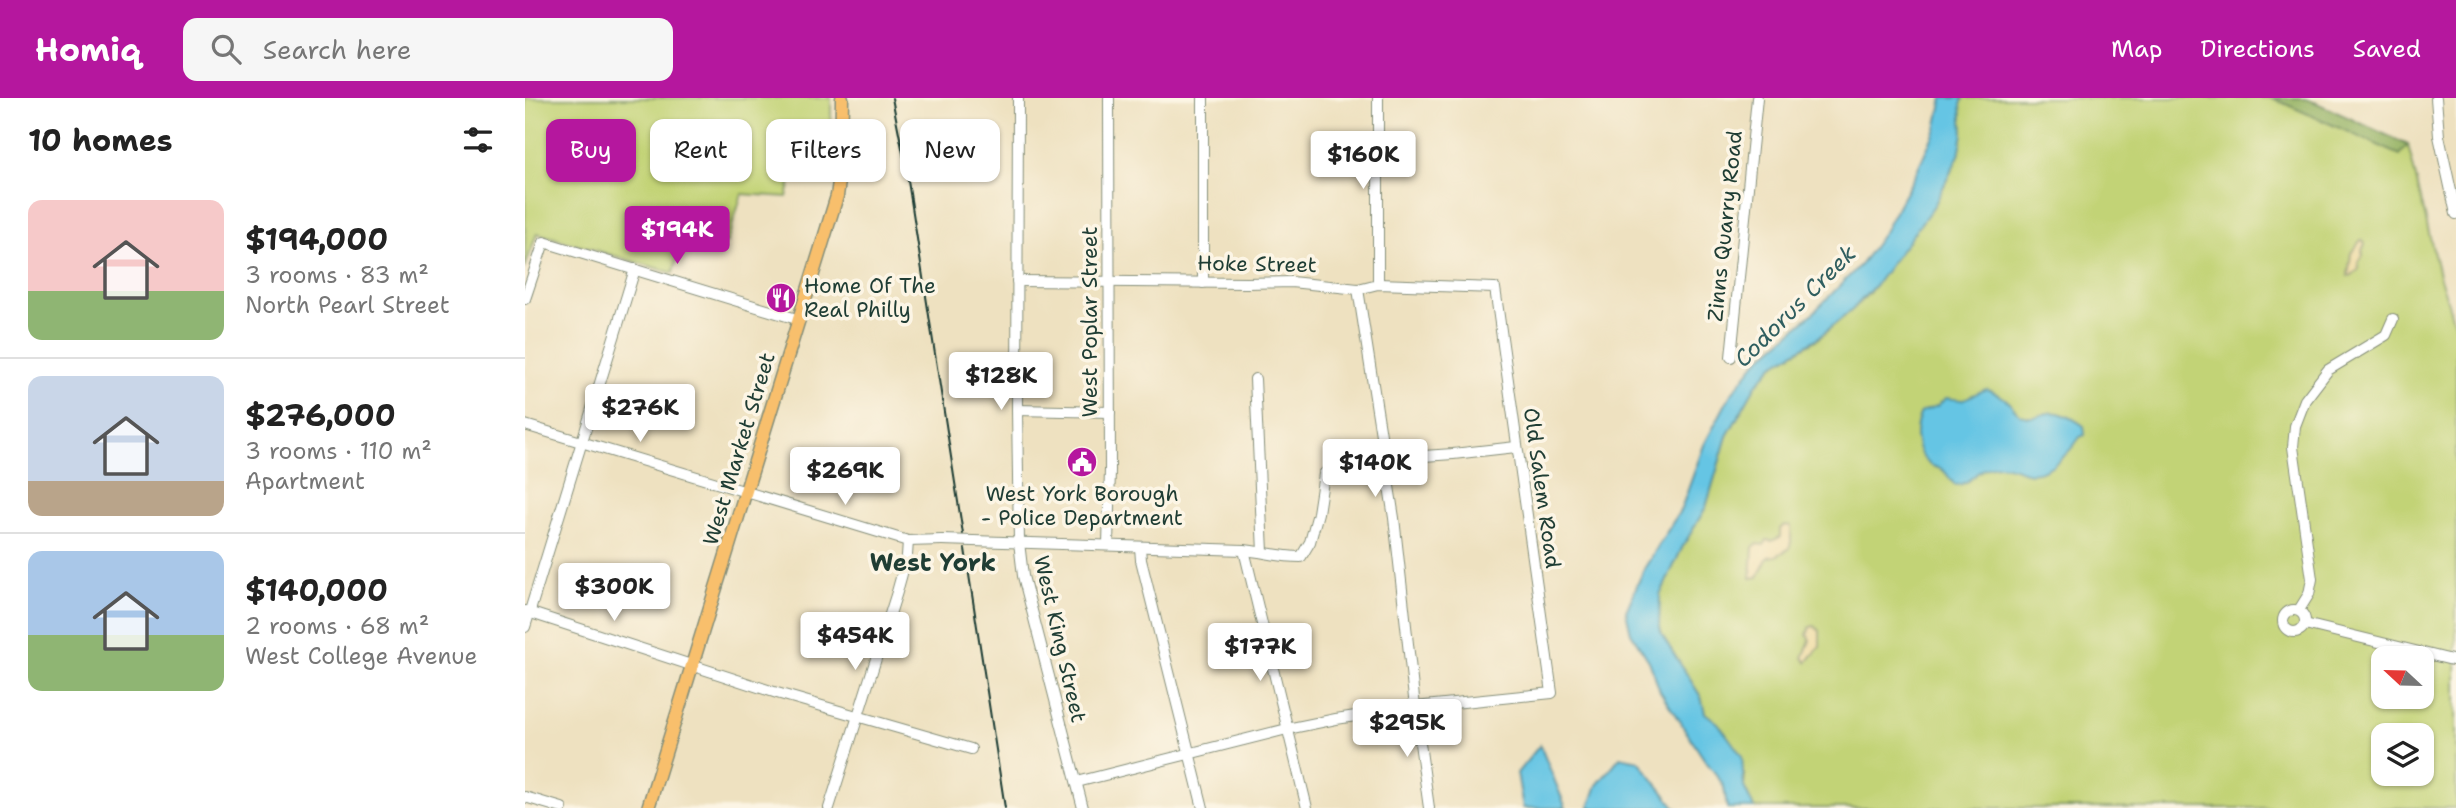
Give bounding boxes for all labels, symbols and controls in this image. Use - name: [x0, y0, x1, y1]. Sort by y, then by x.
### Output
- search box: [183, 18, 673, 81]
- text: Homiq: [35, 27, 141, 72]
- icon: search: [207, 30, 245, 68]
- text: Search here: [263, 32, 411, 67]
- text: Map: [2111, 33, 2162, 65]
- text: Directions: [2200, 33, 2315, 65]
- text: Saved: [2353, 33, 2421, 65]
- chip: Buy: [546, 119, 636, 182]
- chip: Rent: [650, 119, 752, 182]
- chip: Filters: [766, 119, 886, 182]
- chip: New: [900, 119, 1000, 182]
- text: 10 homes: [28, 120, 173, 161]
- icon: filters: [459, 121, 497, 159]
- street label: Zinns Quarry Road: [1701, 129, 1749, 323]
- pin: $160K: [1314, 132, 1412, 191]
- text: $160K: [1327, 139, 1399, 169]
- pin: $194K: [628, 206, 726, 266]
- text: $194K: [641, 214, 713, 244]
- text: $194,000: [245, 219, 388, 260]
- street label: West Poplar Street: [1076, 226, 1104, 418]
- icon: home: [84, 228, 168, 312]
- water label: Codorus Creek: [1727, 238, 1863, 374]
- street label: Hoke Street: [1197, 249, 1317, 279]
- text: 3 rooms · 83 m²: [245, 260, 429, 290]
- place label: Home Of The Real Philly: [804, 272, 936, 324]
- restaurant icon: Home Of The Real Philly: [764, 281, 798, 315]
- text: North Pearl Street: [245, 290, 450, 320]
- street label: West Market Street: [696, 349, 782, 549]
- pin: $128K: [952, 352, 1050, 412]
- text: $128K: [965, 360, 1037, 390]
- pin: $276K: [591, 384, 689, 444]
- text: $276K: [601, 392, 679, 422]
- text: $276,000: [245, 395, 396, 436]
- icon: home: [84, 404, 168, 488]
- street label: Old Salem Road: [1517, 406, 1567, 570]
- text: 3 rooms · 110 m²: [245, 436, 432, 466]
- pin: $140K: [1326, 440, 1424, 499]
- public building icon: West York Borough - Police Department: [1065, 445, 1099, 479]
- text: $140K: [1339, 447, 1411, 477]
- pin: $269K: [796, 448, 894, 507]
- text: $269K: [806, 455, 884, 485]
- text: Apartment: [245, 466, 365, 496]
- place label: West York Borough - Police Department: [981, 480, 1183, 532]
- district label: West York: [870, 547, 996, 579]
- street label: West King Street: [1027, 553, 1093, 725]
- pin: $300K: [565, 564, 663, 623]
- text: $140,000: [245, 570, 388, 611]
- text: $300K: [574, 571, 654, 601]
- icon: home: [84, 579, 168, 663]
- text: 2 rooms · 68 m²: [245, 611, 429, 641]
- pin: $454K: [806, 612, 904, 672]
- text: $454K: [816, 620, 894, 650]
- pin: $177K: [1211, 624, 1309, 683]
- text: $177K: [1224, 631, 1296, 661]
- text: West College Avenue: [245, 641, 477, 671]
- north arrow: [2371, 646, 2434, 709]
- map controls: [2371, 646, 2434, 786]
- pin: $295K: [1358, 700, 1456, 759]
- text: $295K: [1369, 707, 1445, 737]
- button: layers: [2371, 723, 2434, 786]

